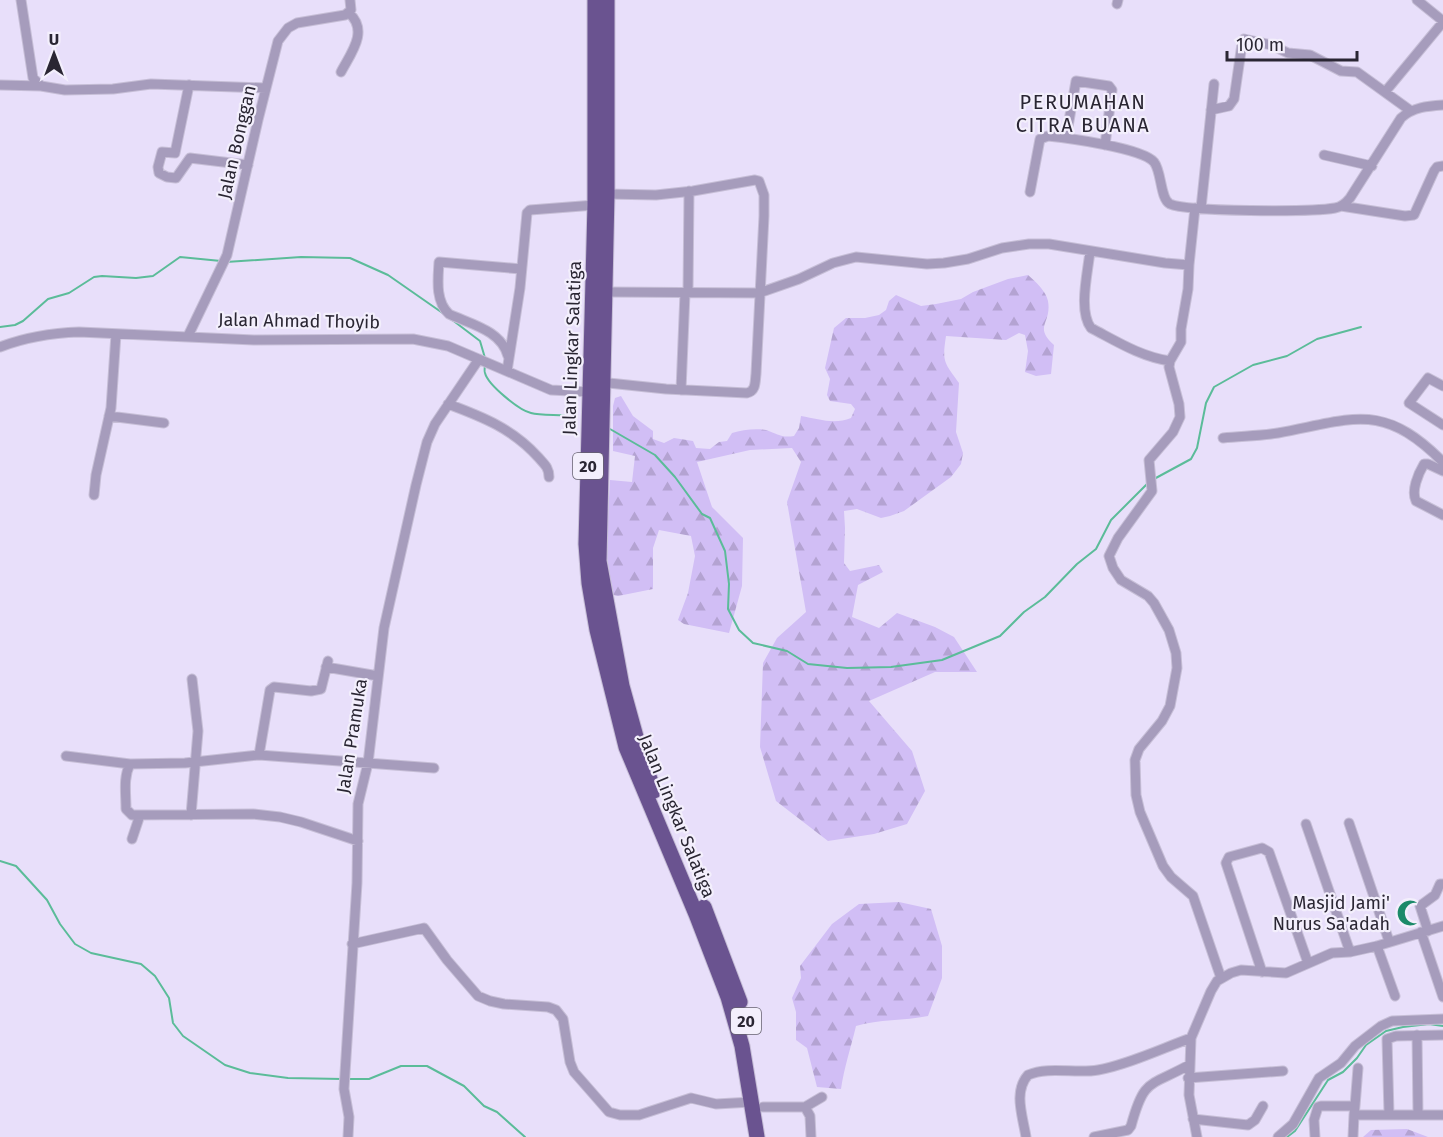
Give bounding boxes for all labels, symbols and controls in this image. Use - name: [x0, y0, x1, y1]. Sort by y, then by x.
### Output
- north arrow: [24, 24, 84, 84]
- scale bar: [1227, 24, 1358, 62]
- text: U: [49, 30, 59, 49]
- text: 100 m: [1236, 34, 1284, 56]
- street label: Jalan Bonggan: [213, 83, 261, 201]
- district label: PERUMAHAN CITRA BUANA: [1016, 90, 1150, 137]
- street label: Jalan Lingkar Salatiga: [558, 260, 586, 436]
- street label: Jalan Ahmad Thoyib: [218, 309, 380, 333]
- road number: 20: [573, 453, 603, 479]
- street label: Jalan Pramuka: [332, 677, 372, 795]
- street label: Jalan Lingkar Salatiga: [634, 731, 720, 901]
- place label: Masjid Jami' Nurus Sa'adah: [1273, 892, 1390, 935]
- mosque icon: Masjid Jami' Nurus Sa'adah: [1395, 898, 1425, 928]
- road number: 20: [731, 1008, 761, 1034]

